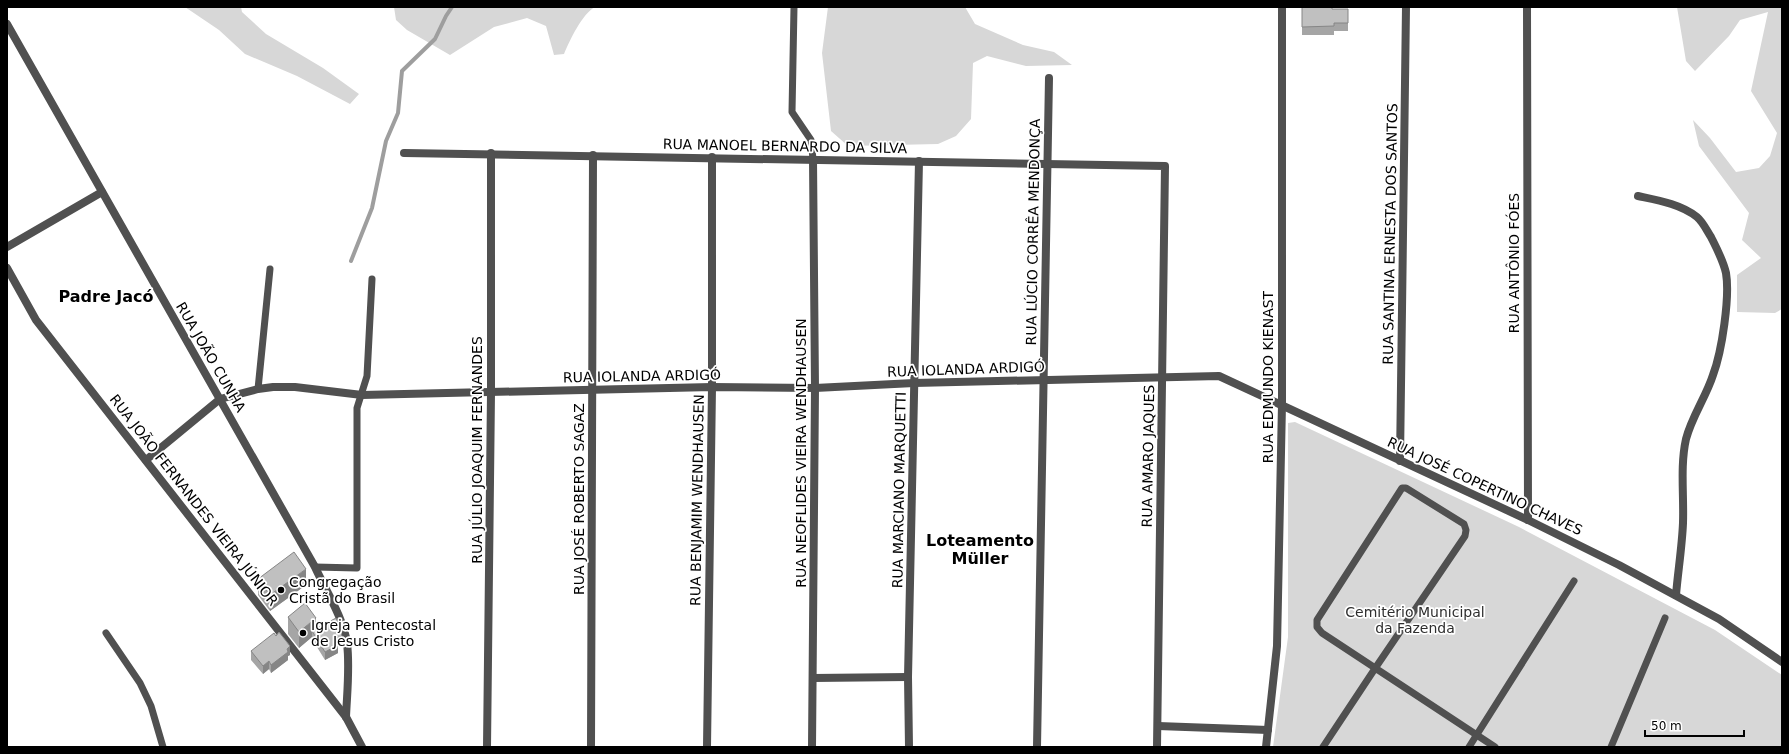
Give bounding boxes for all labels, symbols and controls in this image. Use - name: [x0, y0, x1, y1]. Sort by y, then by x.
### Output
- street label: RUA SANTINA ERNESTA DOS SANTOS: [1380, 103, 1400, 365]
- street label: RUA LÚCIO CORRÊA MENDONÇA: [1022, 118, 1043, 346]
- street label: RUA MANOEL BERNARDO DA SILVA: [663, 136, 908, 156]
- street label: RUA ANTÔNIO FÓES: [1505, 193, 1522, 333]
- district label: Padre Jacó: [58, 287, 154, 306]
- street label: RUA EDMUNDO KIENAST: [1260, 290, 1276, 463]
- street label: RUA JOÃO CUNHA: [173, 299, 249, 415]
- street label: RUA NEOFLIDES VIEIRA WENDHAUSEN: [793, 318, 809, 588]
- street label: RUA JÚLIO JOAQUIM FERNANDES: [468, 336, 485, 564]
- street label: RUA IOLANDA ARDIGÓ: [887, 357, 1045, 380]
- street label: RUA IOLANDA ARDIGÓ: [563, 366, 721, 385]
- street label: RUA AMARO JAQUES: [1139, 384, 1157, 527]
- street label: RUA JOÃO FERNANDES VIEIRA JÚNIOR: [107, 391, 282, 609]
- street label: RUA MARCIANO MARQUETTI: [889, 392, 909, 588]
- street label: RUA BENJAMIM WENDHAUSEN: [687, 394, 707, 606]
- street label: RUA JOSÉ ROBERTO SAGAZ: [571, 403, 587, 595]
- street label: RUA JOSÉ COPERTINO CHAVES: [1385, 434, 1585, 538]
- district label: Loteamento Müller: [926, 531, 1034, 568]
- place label: Congregação Cristã do Brasil: [289, 574, 395, 606]
- marker: Congregação Cristã do Brasil: [276, 585, 286, 595]
- park label: Cemitério Municipal da Fazenda: [1345, 604, 1485, 636]
- place label: Igreja Pentecostal de Jesus Cristo: [311, 617, 436, 649]
- marker: Igreja Pentecostal de Jesus Cristo: [298, 628, 308, 638]
- scale bar: [1645, 712, 1744, 738]
- text: 50 m: [1651, 719, 1682, 733]

